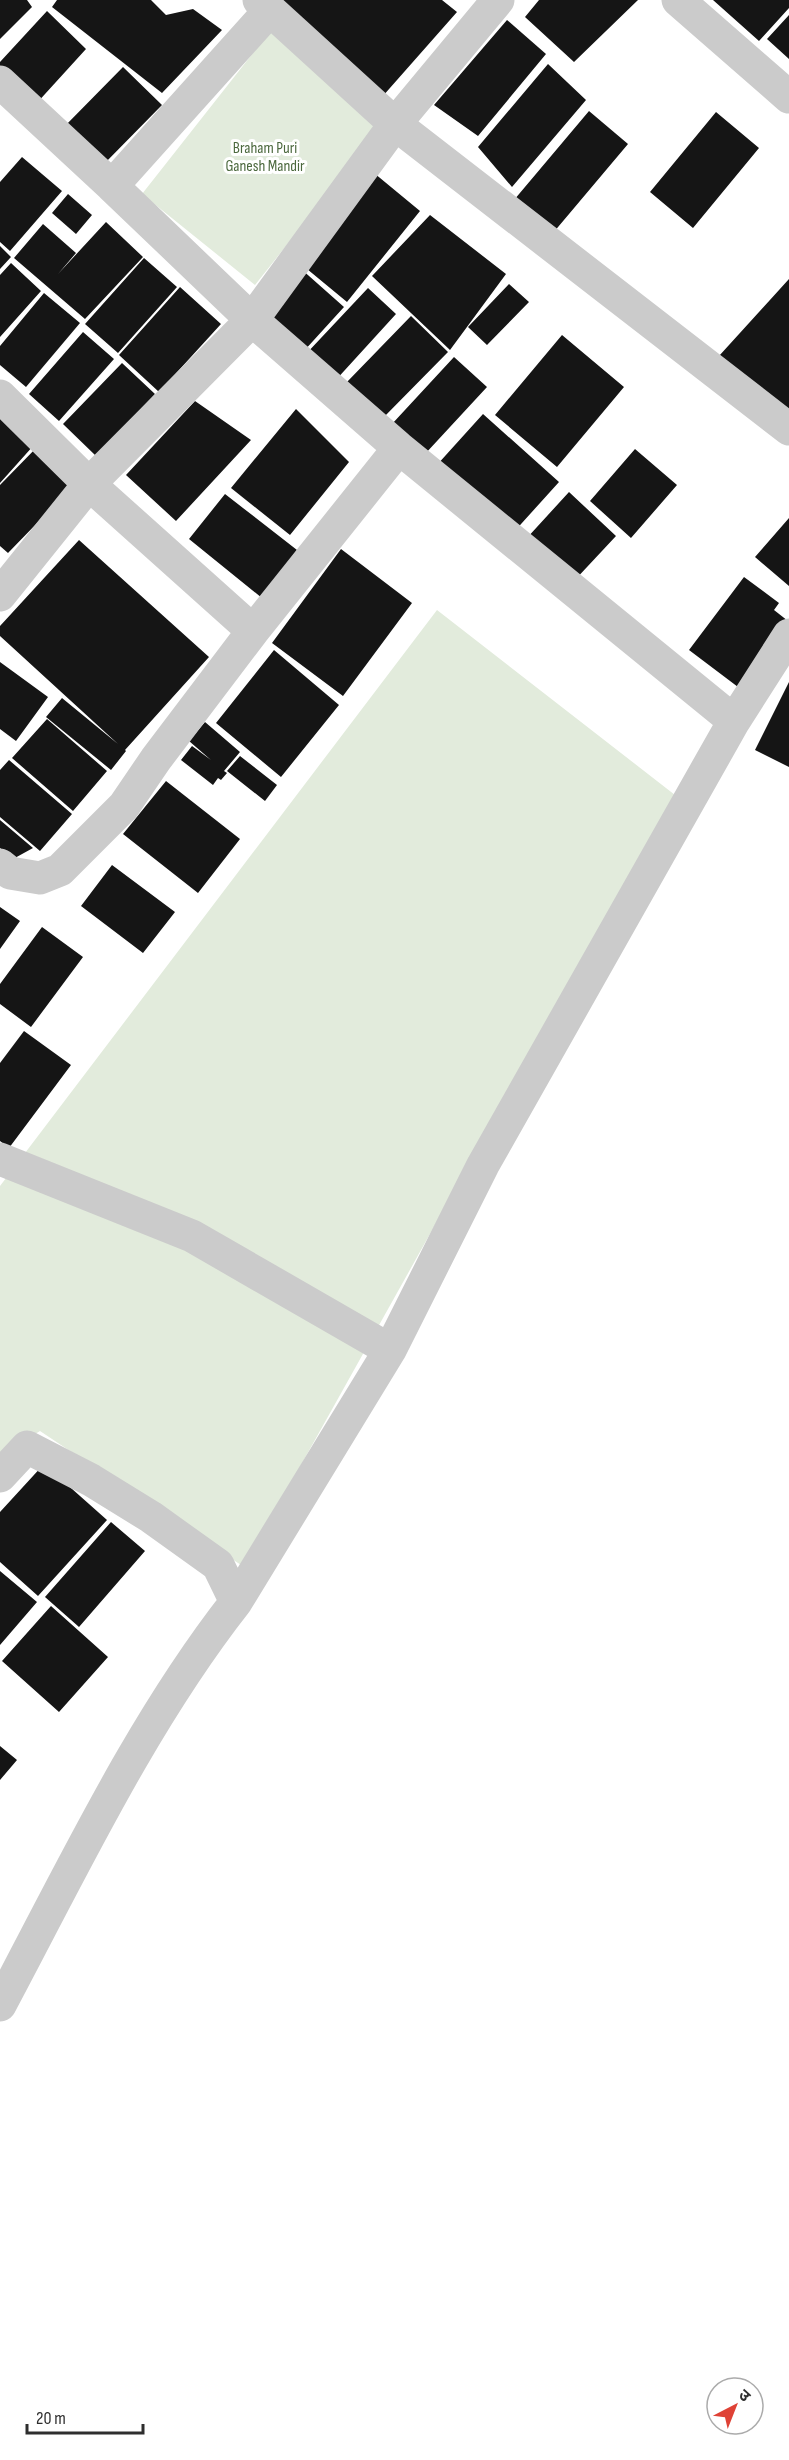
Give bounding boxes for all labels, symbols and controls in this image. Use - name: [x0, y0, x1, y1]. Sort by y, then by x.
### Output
- park label: Braham Puri Ganesh Mandir: [225, 139, 305, 176]
- north arrow: [705, 2376, 765, 2436]
- text: उ: [734, 2386, 754, 2407]
- scale bar: [27, 2397, 142, 2435]
- text: 20 m: [36, 2408, 66, 2429]

